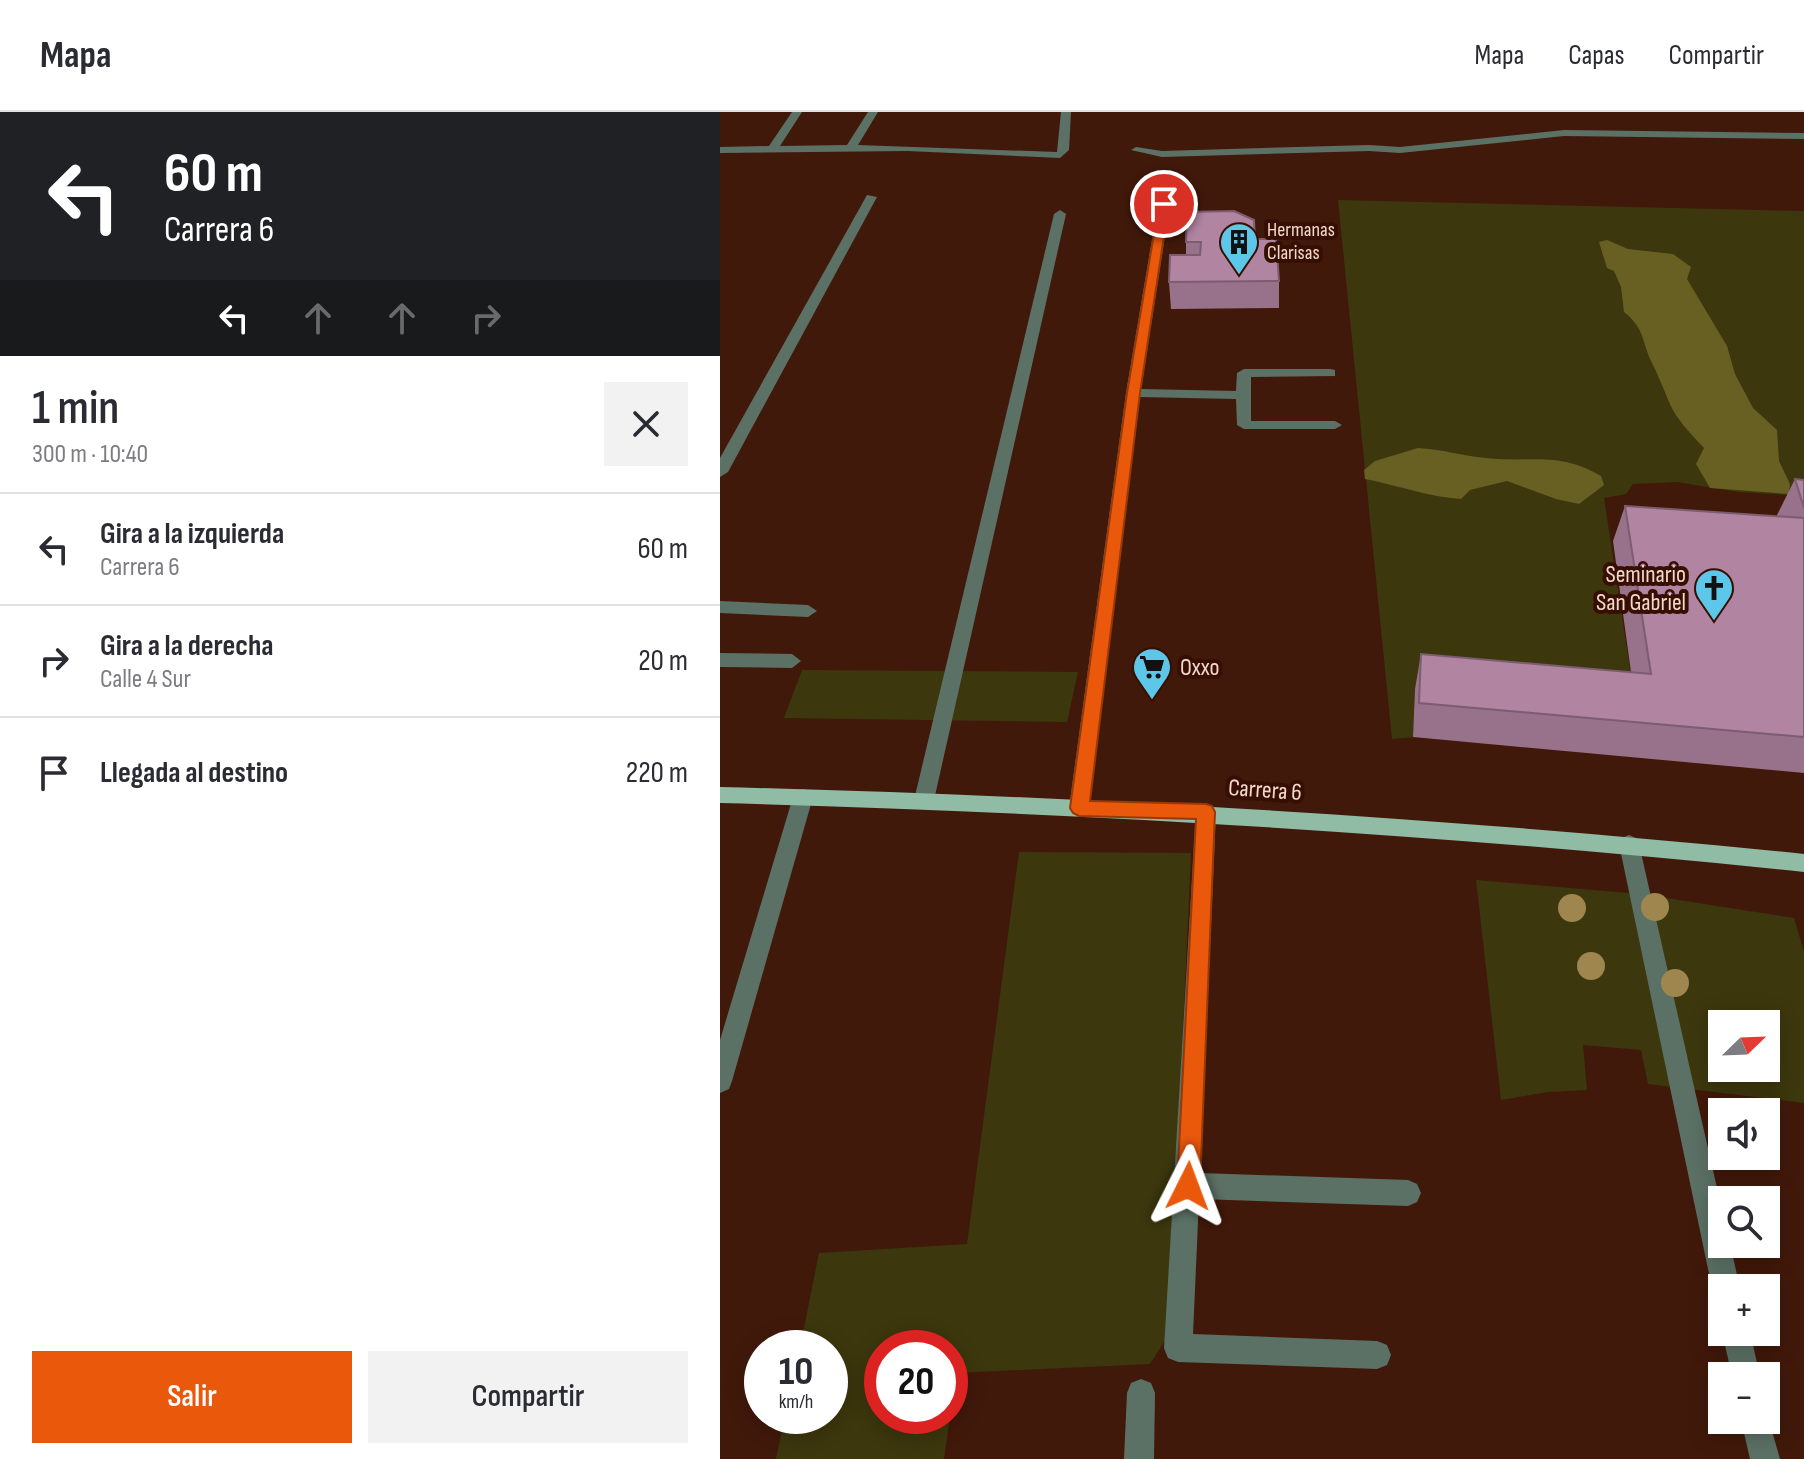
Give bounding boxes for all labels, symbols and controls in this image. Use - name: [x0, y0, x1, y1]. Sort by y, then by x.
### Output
- text: Mapa: [40, 33, 112, 78]
- text: Mapa: [1475, 39, 1524, 72]
- text: Capas: [1568, 39, 1625, 72]
- text: Compartir: [1669, 39, 1764, 72]
- text: 60 m: [164, 141, 263, 208]
- icon: left: [32, 144, 136, 248]
- pin: [1130, 170, 1198, 238]
- icon: arrive: [1142, 182, 1186, 226]
- text: Carrera 6: [164, 209, 274, 252]
- place label: Hermanas Clarisas: [1267, 218, 1335, 265]
- building icon: Hermanas Clarisas: [1218, 221, 1260, 276]
- icon: left: [212, 296, 256, 340]
- icon: ahead: [296, 296, 340, 340]
- icon: ahead: [380, 296, 424, 340]
- icon: right: [464, 296, 508, 340]
- text: 1 min: [32, 380, 119, 437]
- button: close: [604, 382, 688, 466]
- text: 300 m · 10:40: [32, 439, 148, 470]
- text: Gira a la izquierda: [100, 516, 284, 552]
- icon: left: [32, 527, 76, 571]
- text: 60 m: [637, 531, 688, 567]
- text: Carrera 6: [100, 552, 180, 583]
- place label: Seminario San Gabriel: [1596, 560, 1686, 617]
- church icon: Seminario San Gabriel: [1693, 567, 1735, 622]
- text: Gira a la derecha: [100, 628, 274, 664]
- icon: right: [32, 639, 76, 683]
- text: 20 m: [638, 643, 688, 679]
- supermarket icon: Oxxo: [1131, 646, 1173, 701]
- place label: Oxxo: [1180, 653, 1219, 682]
- text: Calle 4 Sur: [100, 664, 191, 695]
- icon: arrive: [32, 751, 76, 795]
- text: Llegada al destino: [100, 755, 288, 791]
- text: 220 m: [626, 755, 688, 791]
- street label: Carrera 6: [1227, 773, 1303, 807]
- north arrow: [1708, 1010, 1780, 1082]
- map controls: [1708, 1010, 1780, 1434]
- button: sound: [1708, 1098, 1780, 1170]
- position arrow: [1146, 1144, 1230, 1228]
- button: search: [1708, 1186, 1780, 1258]
- button: +: [1708, 1274, 1780, 1346]
- speed limit sign: 20: [864, 1330, 968, 1434]
- text: 10: [779, 1348, 813, 1396]
- button: Salir: [32, 1351, 352, 1443]
- button: Compartir: [368, 1351, 688, 1443]
- button: −: [1708, 1362, 1780, 1434]
- text: km/h: [779, 1390, 813, 1414]

